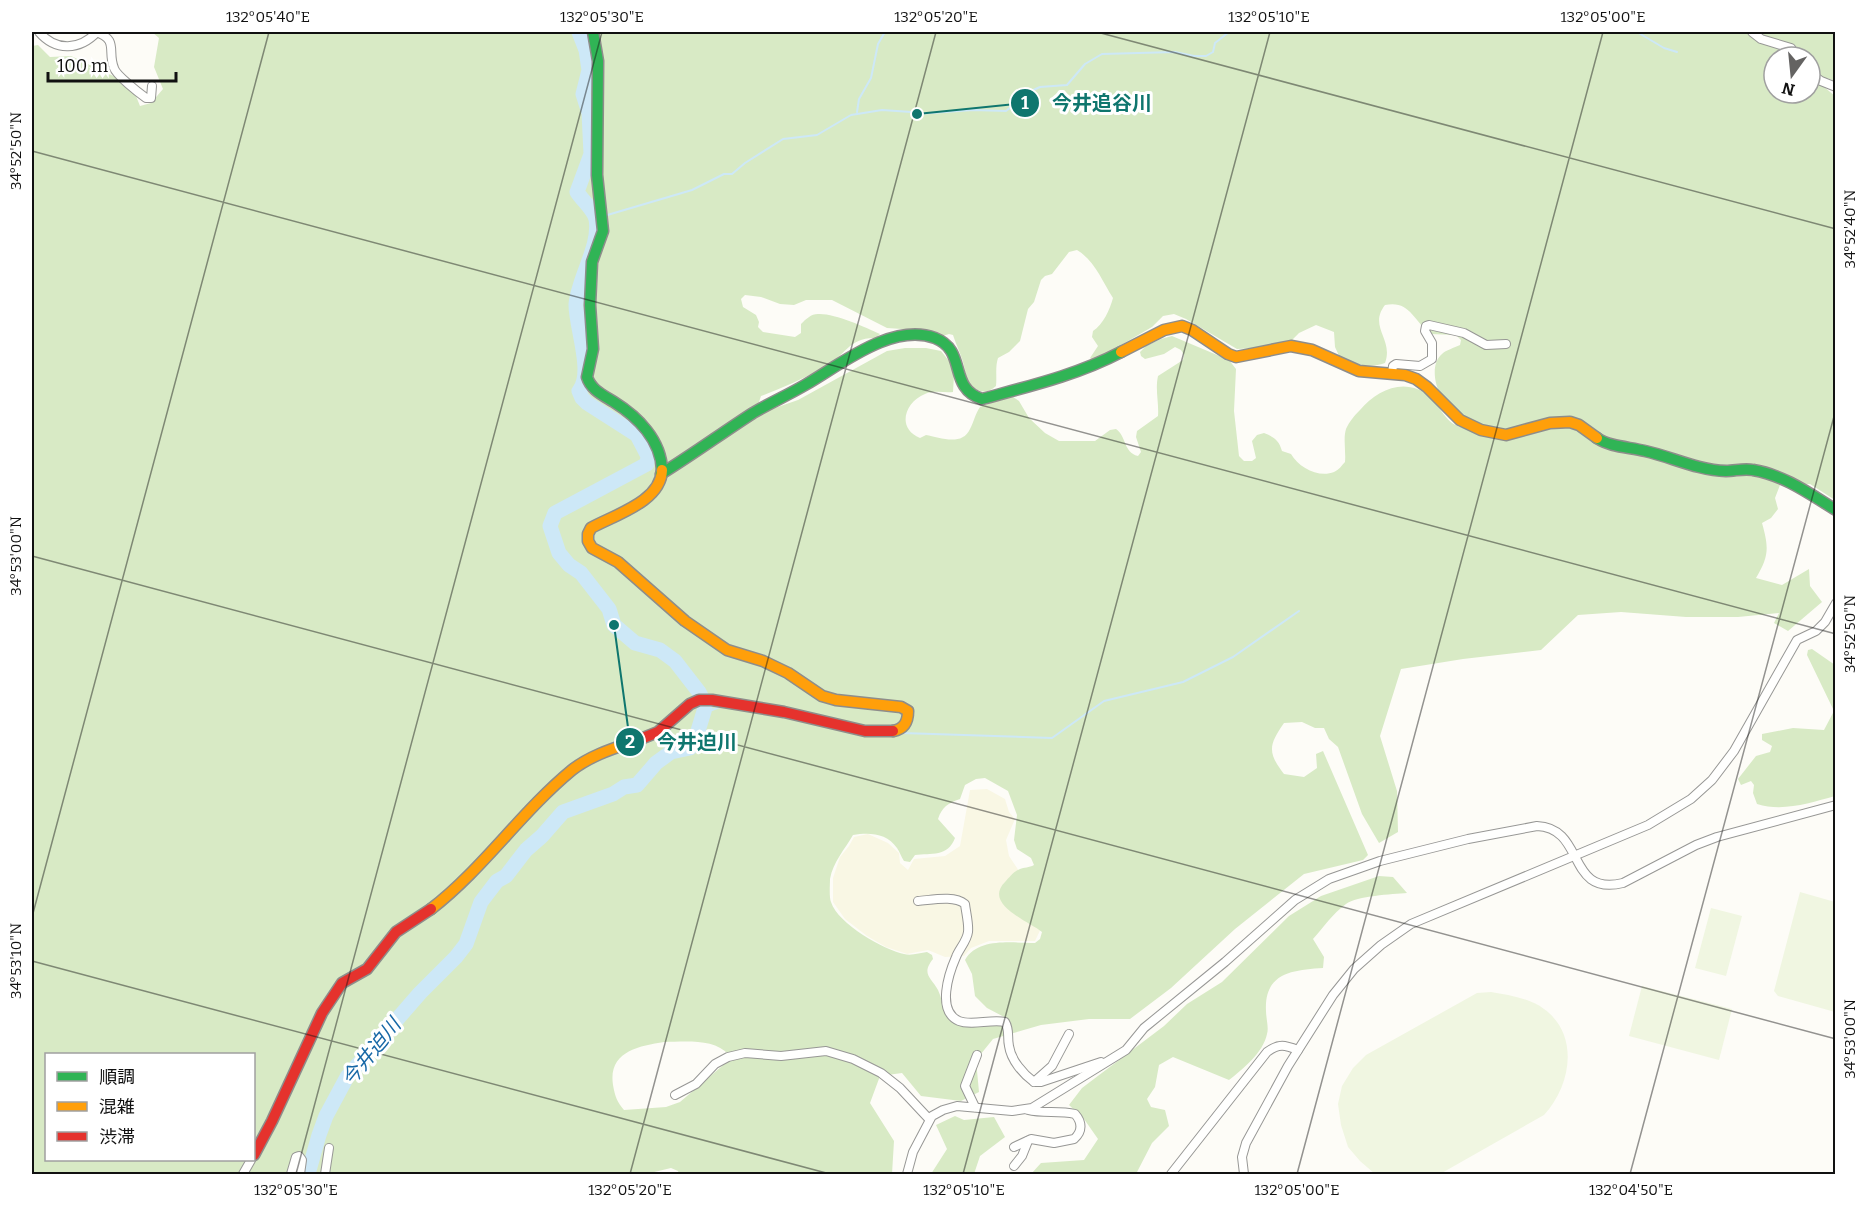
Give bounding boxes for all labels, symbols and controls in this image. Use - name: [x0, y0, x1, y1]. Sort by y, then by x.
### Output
- text: 132°05'40"E: [226, 8, 310, 26]
- text: 132°05'30"E: [560, 8, 644, 26]
- text: 132°05'20"E: [894, 8, 978, 26]
- text: 132°05'10"E: [1228, 8, 1310, 26]
- text: 132°05'00"E: [1561, 8, 1645, 26]
- scale bar: [48, 45, 176, 83]
- north arrow: [1762, 45, 1822, 105]
- text: 100 m: [57, 55, 108, 77]
- text: N: [1780, 78, 1797, 100]
- callout: 今井追谷川: [1010, 84, 1164, 122]
- text: 今井追谷川: [1052, 91, 1152, 115]
- text: 1: [1021, 92, 1029, 114]
- text: 34°52'50"N: [7, 112, 25, 190]
- text: 34°52'40"N: [1841, 190, 1859, 268]
- text: 34°53'00"N: [7, 516, 25, 596]
- text: 34°52'50"N: [1841, 595, 1859, 673]
- callout: 今井迫川: [615, 723, 749, 761]
- text: 今井迫川: [657, 730, 737, 754]
- text: 2: [625, 731, 635, 753]
- text: 34°53'10"N: [7, 923, 25, 999]
- text: 34°53'00"N: [1841, 999, 1859, 1079]
- water label: 今井迫川: [337, 1012, 407, 1091]
- legend: [45, 1053, 255, 1161]
- text: 順調: [99, 1066, 135, 1088]
- text: 混雑: [99, 1096, 135, 1118]
- text: 渋滞: [99, 1126, 135, 1148]
- text: 132°05'30"E: [254, 1181, 338, 1199]
- text: 132°05'20"E: [588, 1181, 672, 1199]
- text: 132°05'10"E: [923, 1181, 1005, 1199]
- text: 132°05'00"E: [1255, 1181, 1339, 1199]
- text: 132°04'50"E: [1589, 1181, 1673, 1199]

